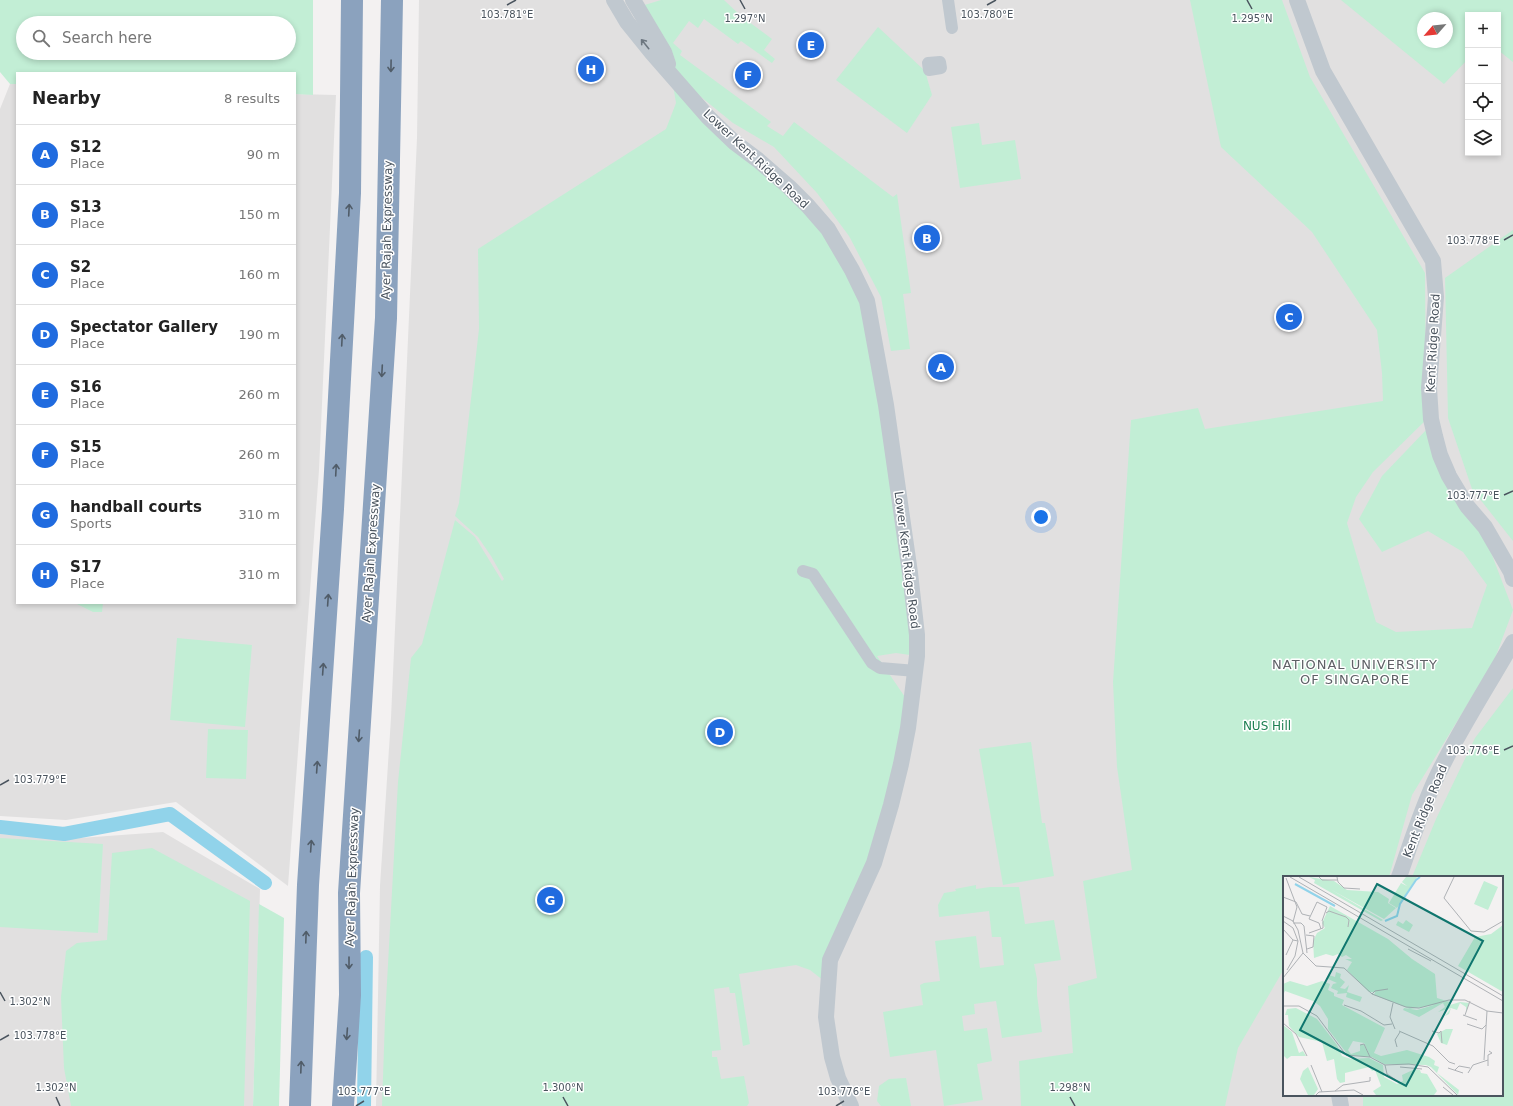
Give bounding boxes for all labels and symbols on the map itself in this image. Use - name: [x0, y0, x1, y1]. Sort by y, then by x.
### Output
- text: 103.781°E: [481, 9, 533, 20]
- text: 103.780°E: [961, 9, 1013, 20]
- north arrow: [1417, 12, 1453, 48]
- text: 1.297°N: [724, 13, 766, 24]
- text: 1.295°N: [1231, 13, 1273, 24]
- pin: E: [798, 30, 824, 60]
- one-way arrow: [641, 38, 649, 49]
- pin: H: [578, 54, 604, 84]
- one-way arrow: [387, 59, 395, 72]
- pin: F: [735, 60, 761, 90]
- street label: Lower Kent Ridge Road: [700, 107, 812, 211]
- street label: Ayer Rajah Expressway: [379, 160, 395, 300]
- one-way arrow: [345, 204, 353, 217]
- pin: B: [914, 223, 940, 253]
- text: 103.778°E: [1447, 235, 1499, 246]
- street label: Kent Ridge Road: [1423, 293, 1443, 393]
- pin: C: [1276, 302, 1302, 332]
- one-way arrow: [339, 334, 346, 347]
- pin: A: [928, 352, 954, 382]
- one-way arrow: [379, 364, 386, 377]
- one-way arrow: [332, 464, 339, 477]
- street label: Ayer Rajah Expressway: [359, 483, 383, 623]
- street label: Lower Kent Ridge Road: [892, 490, 922, 630]
- text: 103.777°E: [1447, 490, 1499, 501]
- your location: [1031, 507, 1051, 527]
- one-way arrow: [324, 594, 331, 607]
- district label: NATIONAL UNIVERSITY OF SINGAPORE: [1272, 657, 1438, 687]
- one-way arrow: [319, 663, 327, 676]
- pin: D: [707, 717, 733, 747]
- park label: NUS Hill: [1243, 719, 1291, 733]
- one-way arrow: [355, 729, 362, 742]
- text: 103.776°E: [1447, 745, 1499, 756]
- one-way arrow: [313, 761, 320, 774]
- street label: Kent Ridge Road: [1400, 762, 1450, 860]
- text: 103.779°E: [14, 774, 66, 785]
- street label: Ayer Rajah Expressway: [343, 807, 361, 947]
- one-way arrow: [308, 840, 315, 853]
- inset map: [1283, 876, 1503, 1096]
- pin: G: [537, 885, 563, 915]
- one-way arrow: [303, 931, 310, 944]
- one-way arrow: [345, 956, 353, 969]
- text: 1.302°N: [9, 996, 51, 1007]
- one-way arrow: [344, 1027, 351, 1040]
- text: 103.778°E: [14, 1030, 66, 1041]
- one-way arrow: [298, 1061, 305, 1074]
- text: 1.302°N: [35, 1082, 77, 1093]
- text: 1.300°N: [542, 1082, 584, 1093]
- text: 1.298°N: [1049, 1082, 1091, 1093]
- text: 103.777°E: [338, 1086, 390, 1097]
- text: 103.776°E: [818, 1086, 870, 1097]

